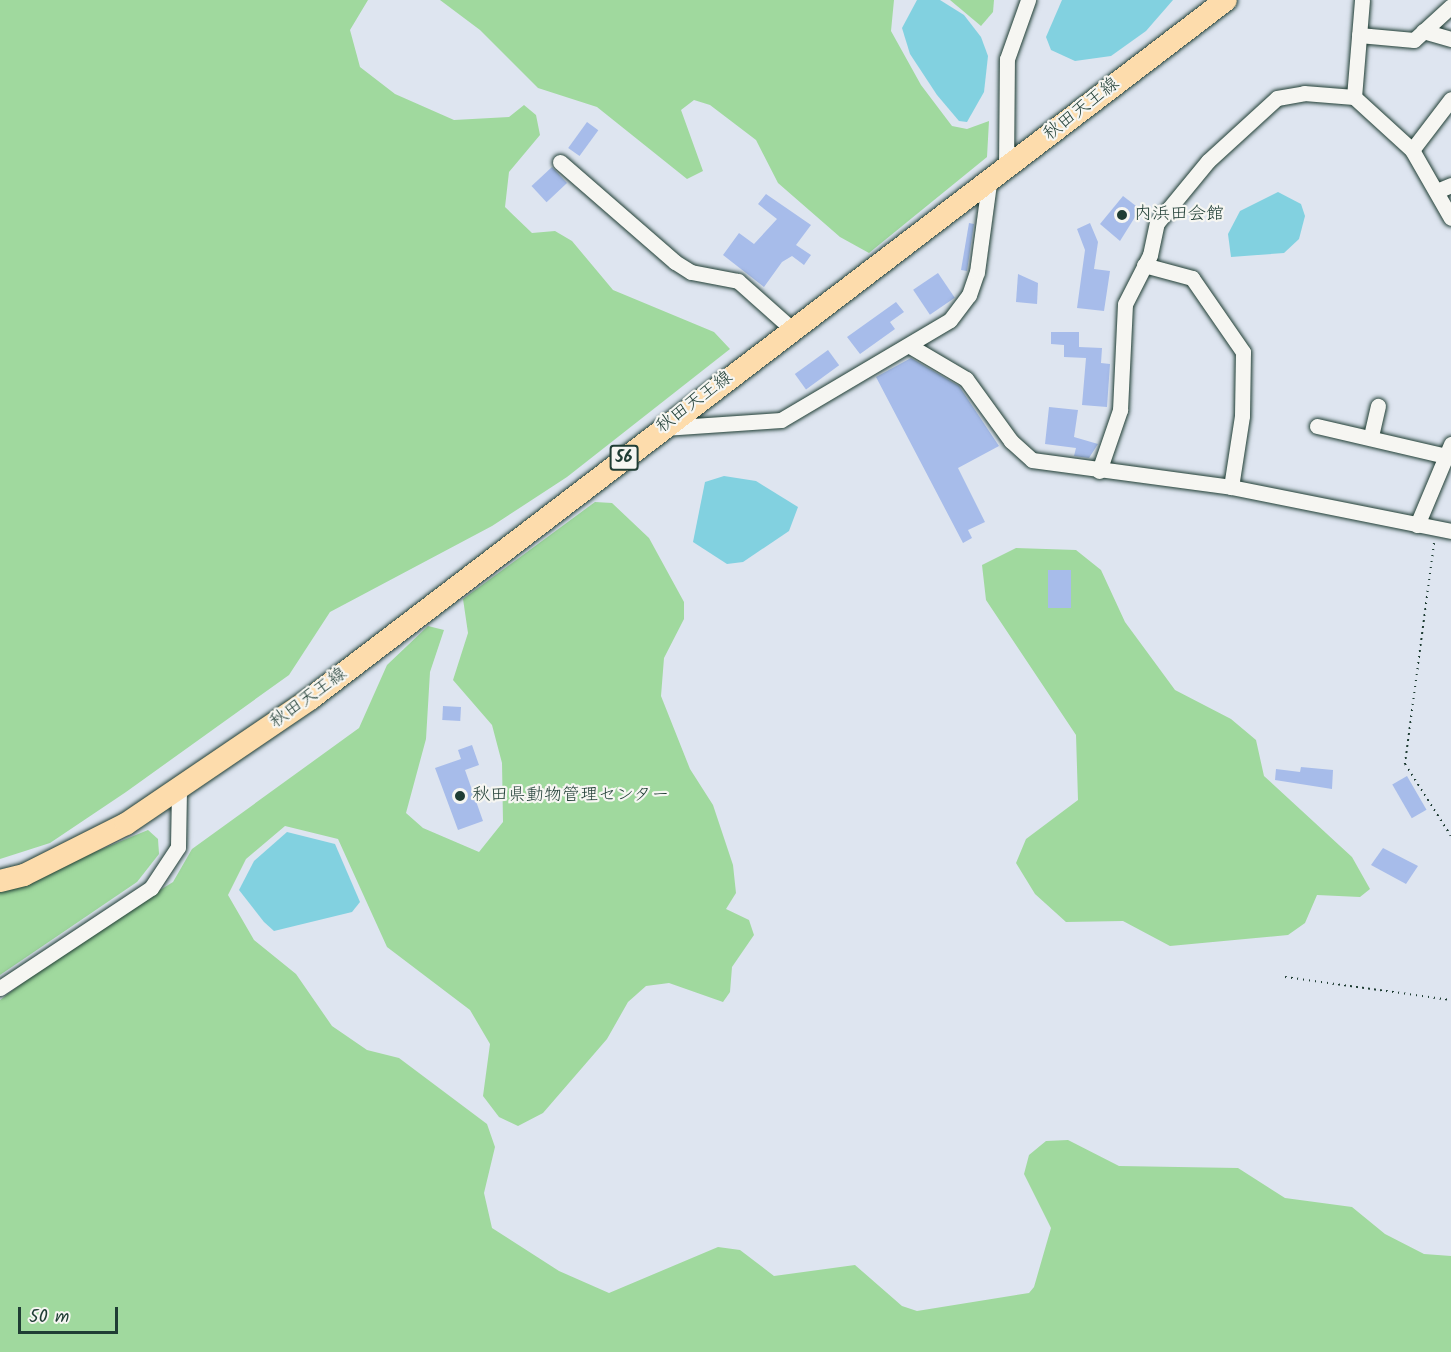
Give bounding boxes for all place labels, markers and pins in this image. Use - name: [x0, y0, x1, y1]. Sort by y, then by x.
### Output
- place label: 内浜田会館: [1134, 204, 1224, 226]
- marker: 内浜田会館: [1115, 208, 1129, 222]
- place label: 秋田県動物管理センター: [472, 785, 670, 807]
- marker: 秋田県動物管理センター: [453, 789, 467, 803]

